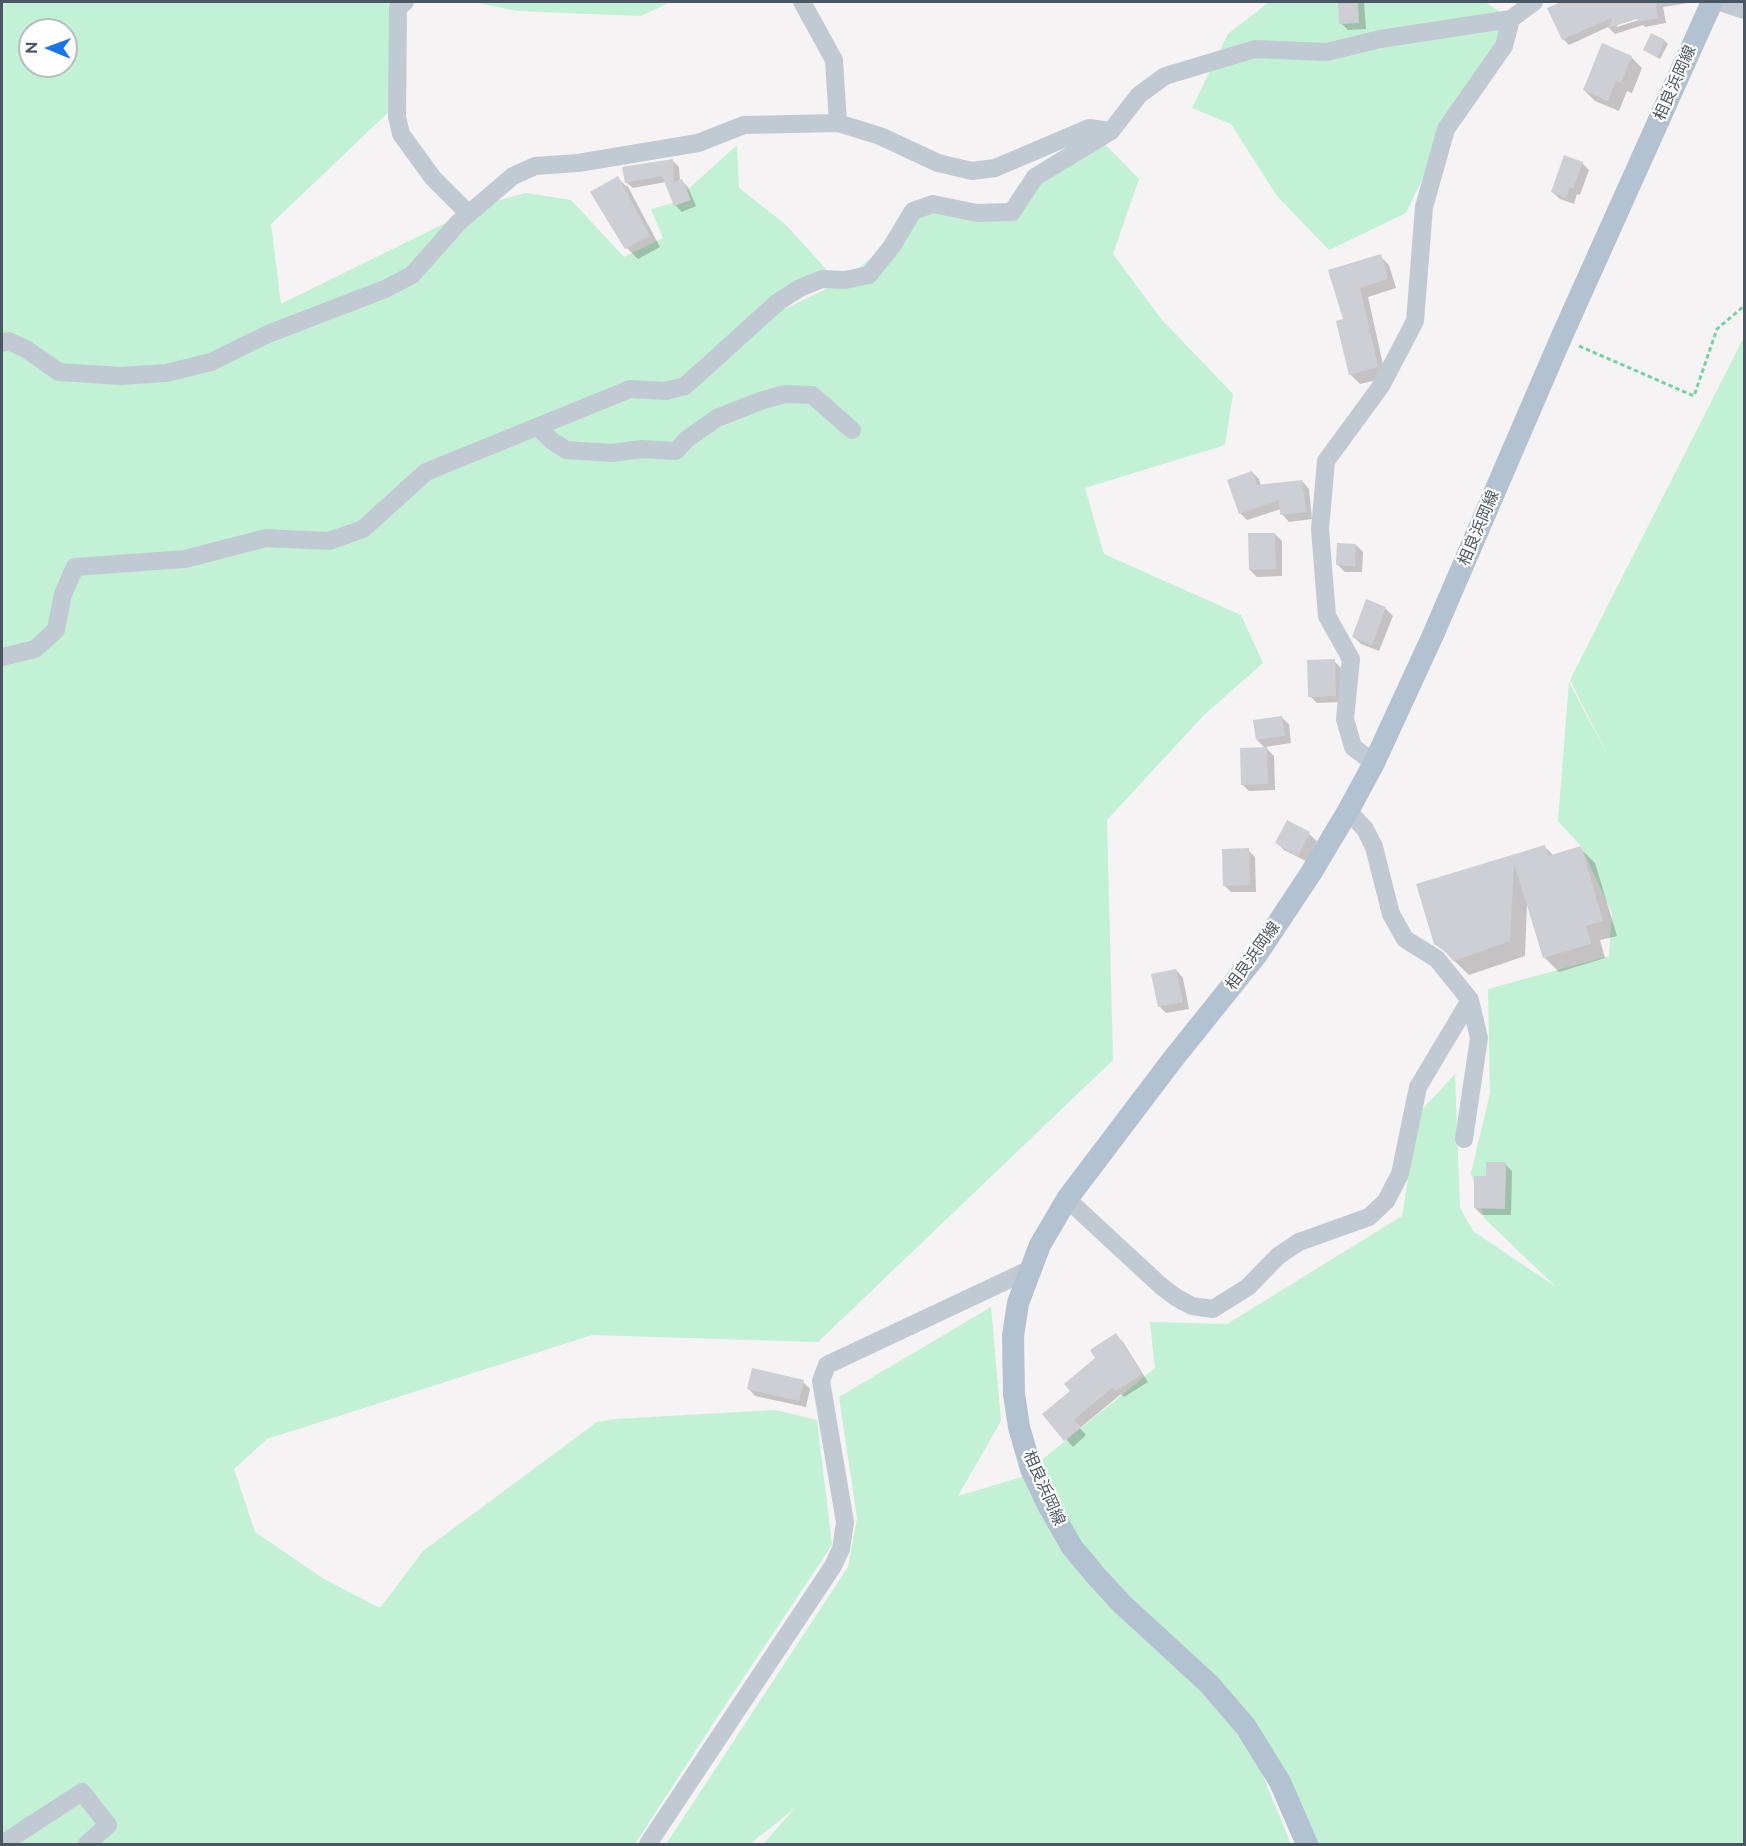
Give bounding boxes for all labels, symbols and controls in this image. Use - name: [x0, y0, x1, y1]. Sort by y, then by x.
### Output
- north arrow: [18, 18, 78, 78]
- text: N: [22, 41, 41, 54]
- street label: 相良浜岡線: [1650, 43, 1700, 123]
- street label: 相良浜岡線: [1455, 487, 1503, 569]
- street label: 相良浜岡線: [1222, 918, 1284, 994]
- street label: 相良浜岡線: [1019, 1448, 1069, 1528]

